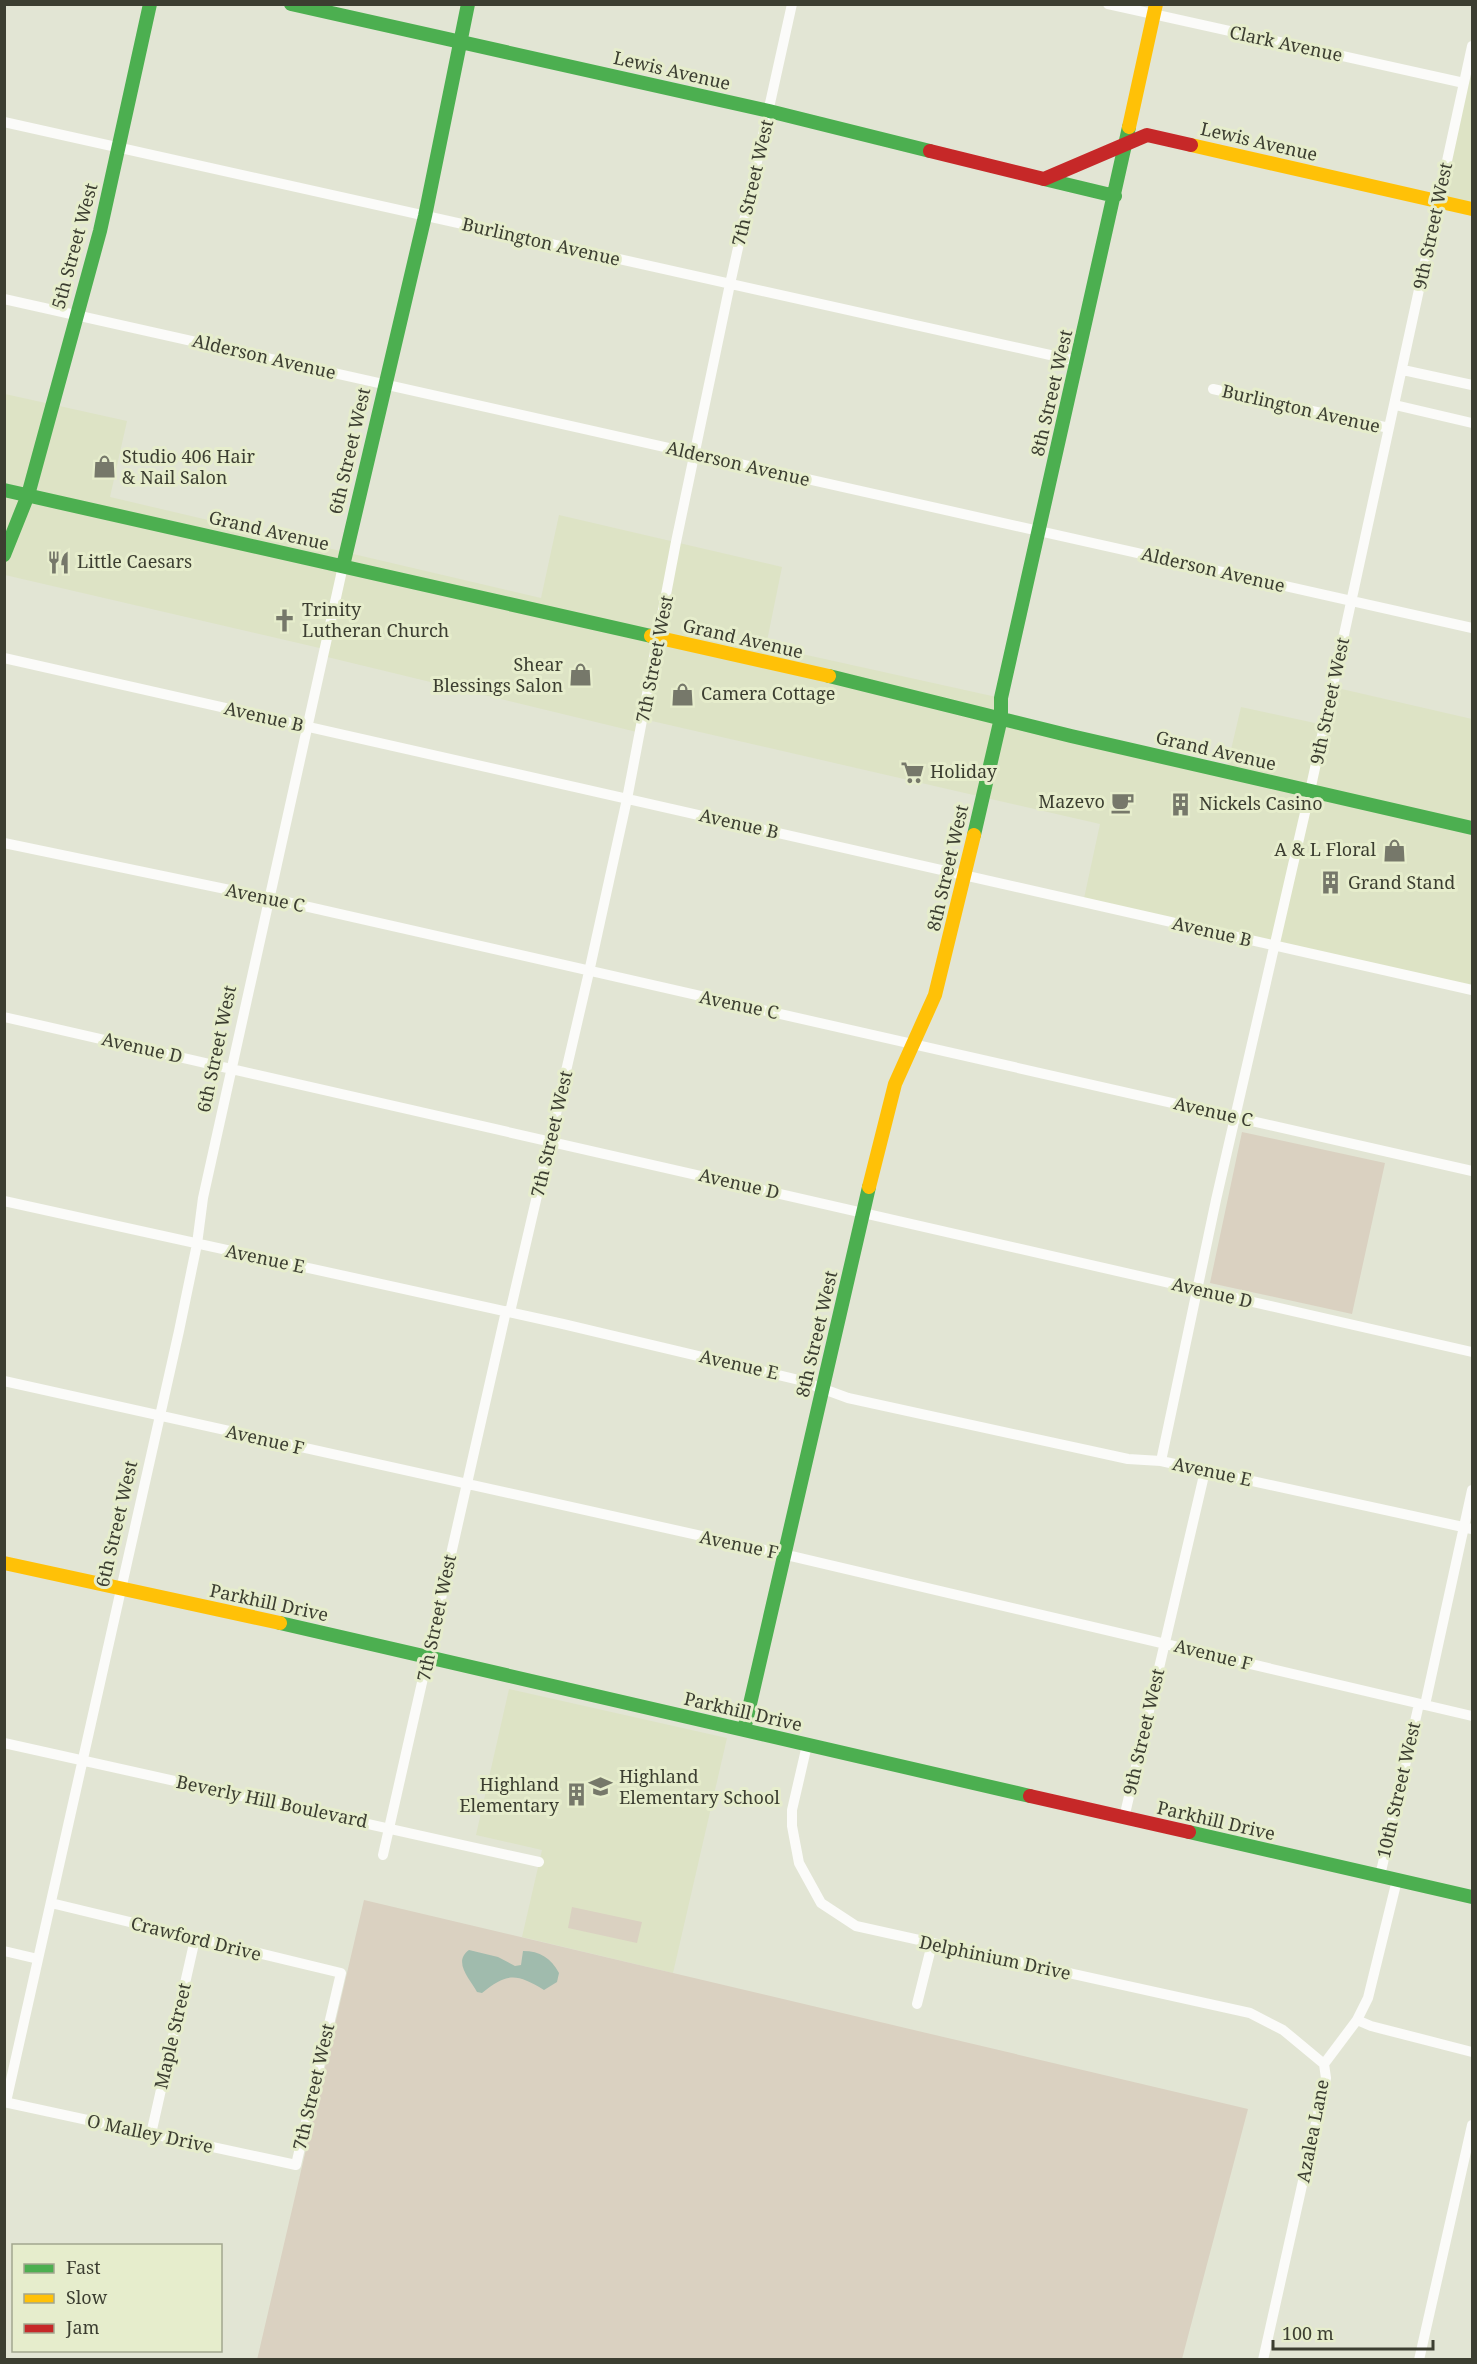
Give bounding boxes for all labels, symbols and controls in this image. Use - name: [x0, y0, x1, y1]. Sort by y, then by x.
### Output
- street label: Clark Avenue: [1228, 19, 1345, 67]
- street label: Lewis Avenue: [611, 45, 733, 95]
- street label: Lewis Avenue: [1198, 116, 1320, 166]
- street label: 7th Street West: [726, 117, 778, 248]
- street label: 9th Street West: [1407, 160, 1457, 291]
- street label: 5th Street West: [46, 180, 102, 311]
- street label: Burlington Avenue: [460, 211, 623, 271]
- street label: 8th Street West: [1025, 327, 1077, 458]
- street label: Alderson Avenue: [190, 328, 338, 384]
- street label: Burlington Avenue: [1220, 378, 1383, 438]
- street label: 6th Street West: [323, 385, 375, 516]
- street label: Alderson Avenue: [664, 435, 812, 491]
- place label: Studio 406 Hair & Nail Salon: [122, 444, 255, 489]
- shop icon: Studio 406 Hair & Nail Salon: [91, 454, 117, 480]
- street label: Grand Avenue: [207, 505, 332, 556]
- street label: Alderson Avenue: [1139, 541, 1287, 597]
- restaurant icon: Little Caesars: [46, 549, 72, 575]
- place label: Little Caesars: [77, 549, 192, 573]
- street label: 7th Street West: [630, 593, 678, 725]
- place label: Trinity Lutheran Church: [302, 597, 449, 642]
- church icon: Trinity Lutheran Church: [271, 607, 297, 633]
- street label: Grand Avenue: [681, 613, 806, 664]
- street label: 9th Street West: [1304, 635, 1354, 766]
- place label: Shear Blessings Salon: [432, 652, 564, 697]
- shop icon: Shear Blessings Salon: [568, 662, 594, 688]
- shop icon: Camera Cottage: [670, 681, 696, 707]
- place label: Camera Cottage: [701, 681, 835, 705]
- street label: Avenue B: [222, 695, 306, 737]
- street label: Grand Avenue: [1154, 725, 1279, 776]
- supermarket icon: Holiday: [899, 759, 925, 785]
- place label: Holiday: [930, 759, 998, 783]
- place label: Mazevo: [1038, 789, 1105, 813]
- cafe icon: Mazevo: [1110, 789, 1136, 815]
- building icon: Nickels Casino: [1168, 791, 1194, 817]
- place label: Nickels Casino: [1199, 791, 1323, 815]
- street label: Avenue B: [697, 802, 781, 844]
- street label: 8th Street West: [921, 802, 973, 933]
- place label: A & L Floral: [1274, 837, 1376, 861]
- shop icon: A & L Floral: [1381, 837, 1407, 863]
- building icon: Grand Stand: [1317, 870, 1343, 896]
- place label: Grand Stand: [1348, 870, 1455, 894]
- street label: Avenue C: [224, 877, 307, 917]
- street label: Avenue B: [1170, 910, 1254, 952]
- street label: 6th Street West: [191, 983, 241, 1114]
- street label: Avenue C: [698, 984, 781, 1024]
- street label: Avenue D: [100, 1026, 185, 1068]
- street label: 7th Street West: [525, 1068, 577, 1199]
- street label: Avenue C: [1172, 1090, 1255, 1132]
- street label: Avenue D: [697, 1162, 782, 1204]
- street label: Avenue E: [223, 1238, 307, 1278]
- street label: 8th Street West: [790, 1268, 842, 1399]
- street label: Avenue D: [1170, 1271, 1255, 1313]
- street label: Avenue E: [697, 1343, 781, 1385]
- street label: Avenue F: [224, 1418, 307, 1460]
- street label: Avenue E: [1170, 1451, 1254, 1491]
- street label: 6th Street West: [90, 1458, 142, 1589]
- street label: Avenue F: [698, 1524, 781, 1564]
- street label: 7th Street West: [411, 1552, 461, 1683]
- street label: Parkhill Drive: [208, 1578, 331, 1626]
- street label: Avenue F: [1172, 1633, 1255, 1675]
- street label: 9th Street West: [1117, 1666, 1169, 1797]
- street label: Parkhill Drive: [682, 1686, 805, 1736]
- street label: 10th Street West: [1371, 1719, 1425, 1860]
- place label: Highland Elementary School: [619, 1764, 780, 1809]
- street label: Beverly Hill Boulevard: [174, 1769, 370, 1833]
- place label: Highland Elementary: [459, 1772, 560, 1817]
- school or university icon: Highland Elementary School: [588, 1774, 614, 1800]
- building icon: Highland Elementary: [564, 1782, 590, 1808]
- street label: Parkhill Drive: [1155, 1795, 1278, 1845]
- street label: Crawford Drive: [129, 1910, 264, 1966]
- street label: Delphinium Drive: [917, 1929, 1073, 1985]
- street label: Maple Street: [148, 1980, 196, 2091]
- street label: 7th Street West: [287, 2021, 339, 2152]
- street label: Azalea Lane: [1290, 2077, 1334, 2184]
- street label: O Malley Drive: [85, 2108, 215, 2158]
- legend: [12, 2244, 222, 2352]
- text: Fast: [66, 2255, 101, 2279]
- text: Slow: [66, 2285, 108, 2309]
- scale bar: [1273, 2313, 1434, 2351]
- text: Jam: [65, 2315, 100, 2339]
- text: 100 m: [1282, 2321, 1334, 2345]

